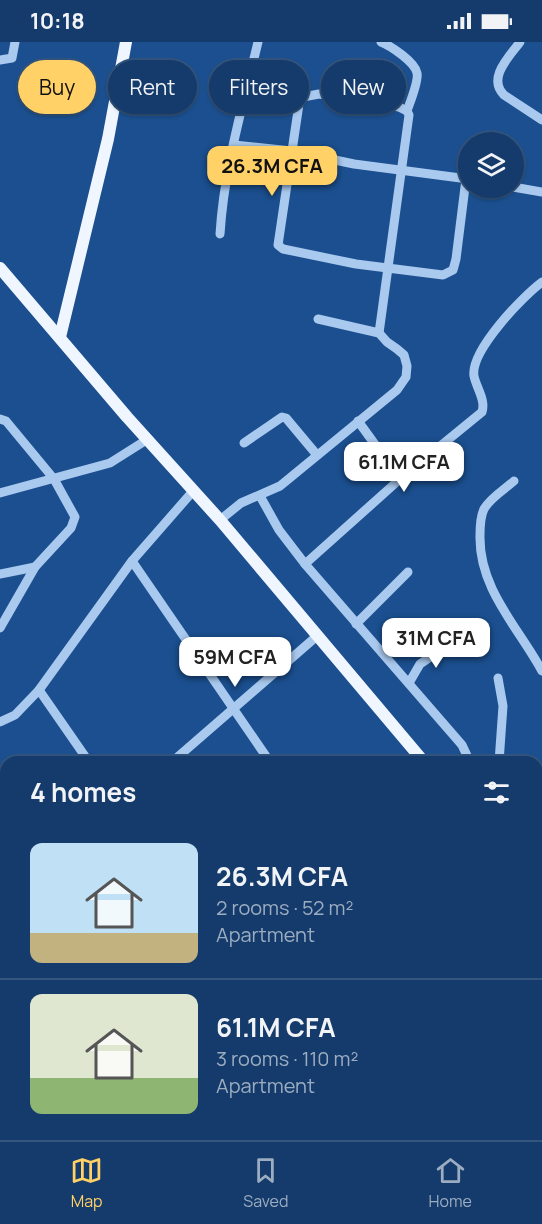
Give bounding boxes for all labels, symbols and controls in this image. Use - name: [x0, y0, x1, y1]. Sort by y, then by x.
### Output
- text: 10:18: [30, 6, 85, 36]
- chip: Buy: [18, 60, 96, 114]
- chip: Rent: [108, 60, 197, 114]
- chip: Filters: [209, 60, 309, 114]
- chip: New: [321, 60, 406, 114]
- map controls: [458, 132, 524, 198]
- button: layers: [458, 132, 524, 198]
- pin: 26.3M CFA: [203, 146, 341, 197]
- text: 26.3M CFA: [221, 152, 323, 179]
- pin: 61.1M CFA: [335, 442, 473, 493]
- text: 61.1M CFA: [358, 448, 450, 475]
- pin: 31M CFA: [381, 618, 491, 669]
- text: 31M CFA: [396, 624, 476, 651]
- pin: 59M CFA: [180, 637, 290, 688]
- text: 59M CFA: [193, 643, 277, 670]
- text: 4 homes: [30, 774, 136, 810]
- icon: filters: [480, 776, 513, 809]
- text: 26.3M CFA: [216, 858, 348, 894]
- icon: home: [78, 867, 150, 939]
- text: 2 rooms · 52 m²: [216, 894, 353, 921]
- text: Apartment: [216, 921, 315, 948]
- text: 61.1M CFA: [216, 1009, 336, 1045]
- icon: home: [78, 1018, 150, 1090]
- text: 3 rooms · 110 m²: [216, 1045, 358, 1072]
- text: Apartment: [216, 1072, 315, 1099]
- tab: Map: [70, 1154, 103, 1212]
- tab: Saved: [243, 1154, 288, 1212]
- tab: Home: [429, 1154, 472, 1212]

